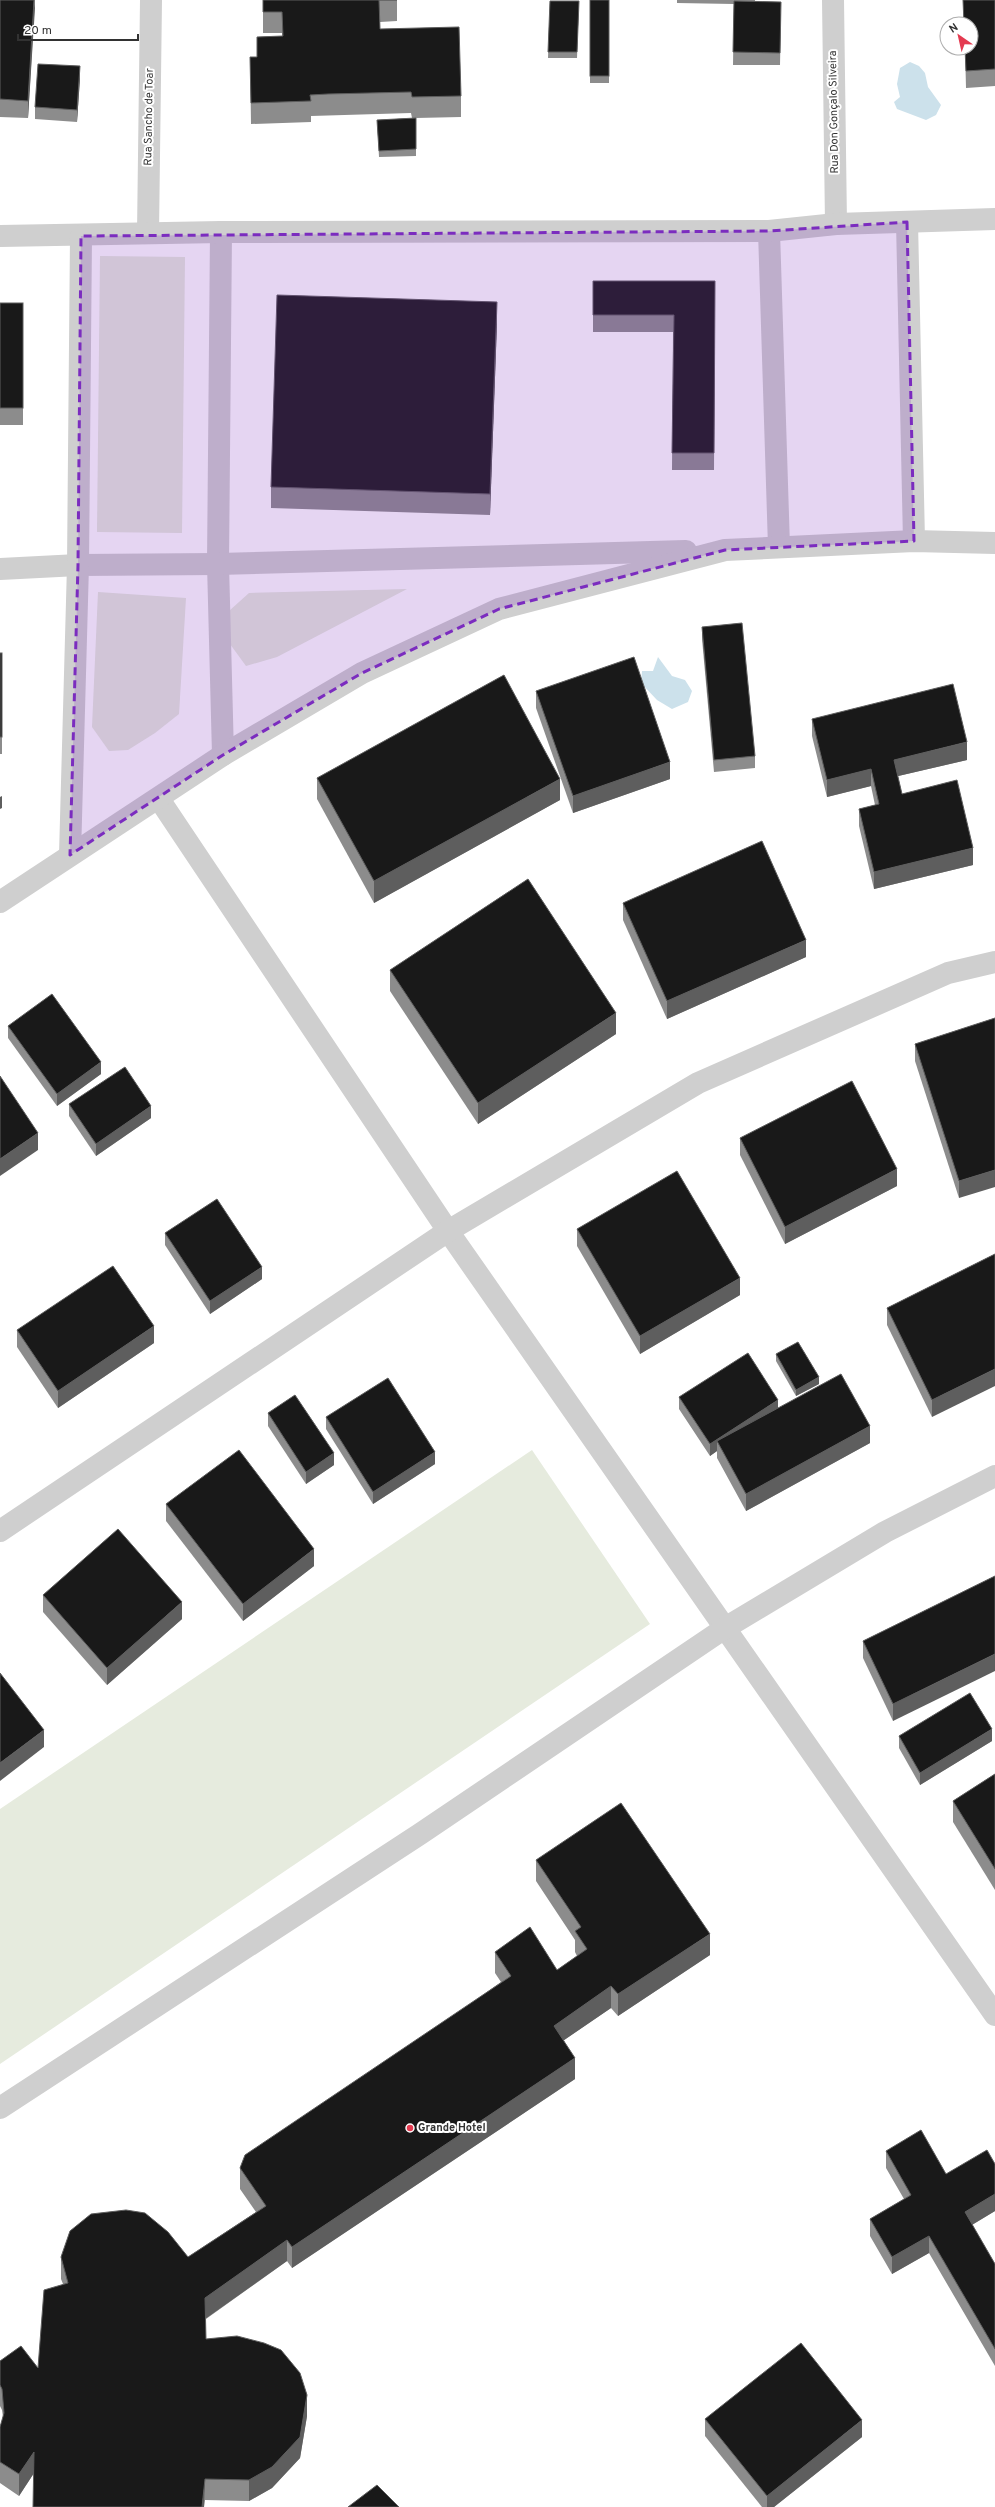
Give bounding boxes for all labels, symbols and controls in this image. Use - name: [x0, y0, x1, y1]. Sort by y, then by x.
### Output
- scale bar: [18, 16, 138, 42]
- north arrow: [939, 16, 979, 56]
- text: N: [947, 21, 961, 37]
- text: 20 m: [24, 23, 52, 39]
- street label: Rua Don Gonçalo Silveira: [826, 50, 842, 174]
- street label: Rua Sancho de Toar: [141, 67, 157, 166]
- place label: Grande Hotel: [418, 2121, 486, 2135]
- marker: Grande Hotel: [405, 2123, 415, 2133]

